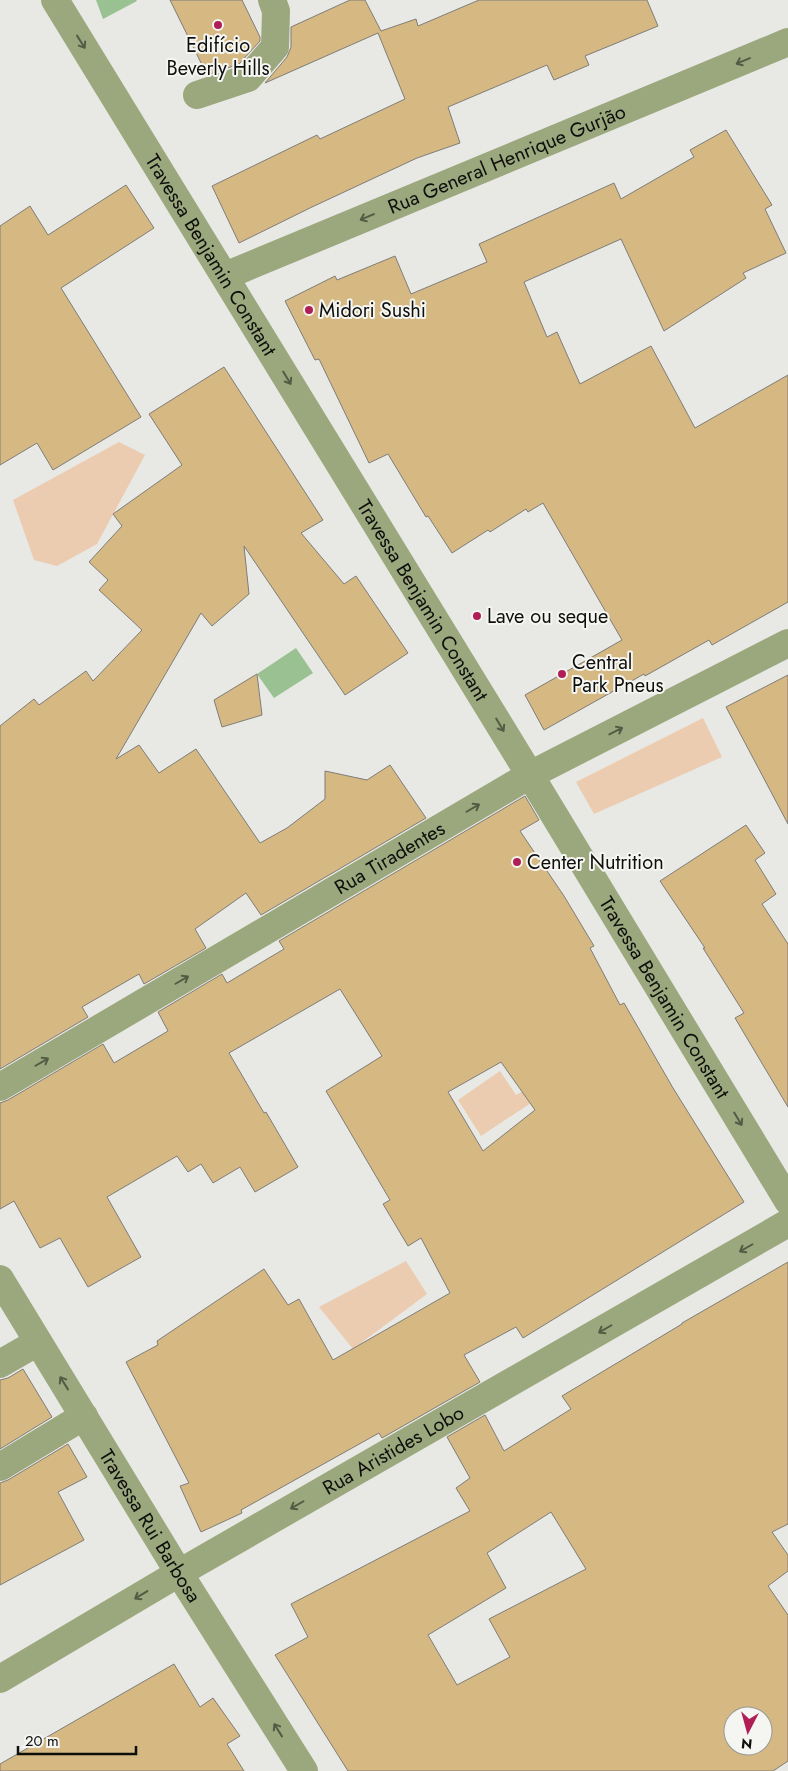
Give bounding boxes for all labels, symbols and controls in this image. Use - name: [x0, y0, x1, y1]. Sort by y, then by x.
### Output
- marker: Edifício Beverly Hills: [212, 19, 224, 31]
- place label: Edifício Beverly Hills: [167, 31, 269, 83]
- one-way arrow: [76, 34, 86, 48]
- one-way arrow: [736, 56, 751, 66]
- street label: Rua General Henrique Gurjão: [384, 97, 630, 222]
- street label: Travessa Benjamin Constant: [138, 149, 284, 362]
- one-way arrow: [360, 213, 375, 223]
- place label: Midori Sushi: [319, 296, 426, 325]
- marker: Midori Sushi: [303, 304, 315, 316]
- one-way arrow: [283, 370, 293, 384]
- street label: Travessa Benjamin Constant: [350, 494, 495, 707]
- place label: Lave ou seque: [487, 602, 608, 631]
- marker: Lave ou seque: [471, 610, 483, 622]
- place label: Central Park Pneus: [572, 648, 664, 700]
- marker: Central Park Pneus: [556, 668, 568, 680]
- one-way arrow: [495, 718, 505, 732]
- one-way arrow: [608, 726, 623, 735]
- one-way arrow: [465, 803, 480, 813]
- street label: Rua Tiradentes: [329, 814, 450, 902]
- place label: Center Nutrition: [527, 848, 664, 877]
- marker: Center Nutrition: [511, 856, 523, 868]
- street label: Travessa Benjamin Constant: [592, 891, 737, 1104]
- one-way arrow: [175, 974, 189, 984]
- one-way arrow: [34, 1056, 49, 1066]
- one-way arrow: [734, 1111, 744, 1125]
- one-way arrow: [739, 1243, 753, 1253]
- one-way arrow: [598, 1324, 612, 1334]
- one-way arrow: [58, 1377, 68, 1391]
- street label: Rua Aristides Lobo: [317, 1398, 469, 1502]
- street label: Travessa Rui Barbosa: [92, 1444, 208, 1608]
- one-way arrow: [290, 1501, 304, 1511]
- one-way arrow: [135, 1591, 149, 1601]
- north arrow: [723, 1706, 773, 1756]
- one-way arrow: [272, 1723, 282, 1737]
- scale bar: [18, 1724, 135, 1756]
- text: 20 m: [25, 1730, 59, 1752]
- text: N: [740, 1733, 753, 1754]

